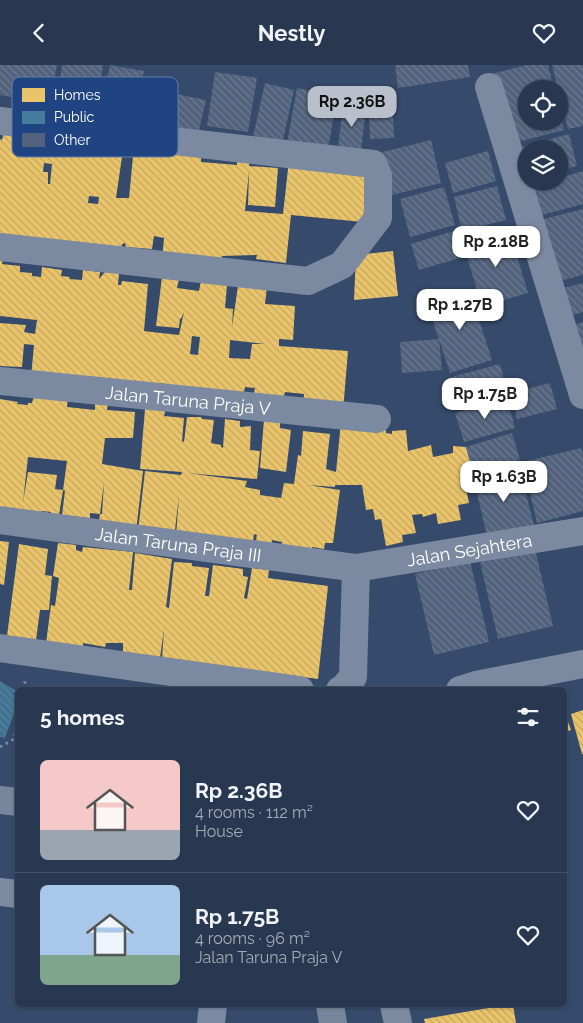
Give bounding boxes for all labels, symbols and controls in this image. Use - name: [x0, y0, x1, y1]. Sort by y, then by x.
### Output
- icon: back: [25, 19, 53, 47]
- icon: heart: [530, 19, 558, 47]
- text: Nestly: [258, 20, 325, 46]
- legend: [12, 77, 178, 157]
- map controls: [518, 80, 568, 190]
- button: locate: [518, 80, 568, 130]
- pin: Rp 2.36B: [300, 85, 404, 128]
- text: Homes: [54, 87, 101, 103]
- text: Rp 2.36B: [319, 92, 385, 111]
- text: Public: [54, 109, 95, 125]
- text: Other: [54, 132, 91, 148]
- button: layers: [518, 140, 568, 190]
- pin: Rp 2.18B: [444, 225, 548, 268]
- text: Rp 2.18B: [463, 232, 529, 251]
- pin: Rp 1.27B: [408, 289, 512, 331]
- text: Rp 1.27B: [428, 295, 492, 314]
- pin: Rp 1.75B: [433, 377, 537, 420]
- street label: Jalan Taruna Praja V: [104, 381, 272, 419]
- text: Rp 1.75B: [453, 384, 517, 403]
- pin: Rp 1.63B: [452, 461, 556, 503]
- text: Rp 1.63B: [471, 467, 537, 486]
- street label: Jalan Taruna Praja III: [94, 522, 263, 566]
- street label: Jalan Sejahtera: [405, 529, 533, 570]
- icon: filters: [514, 703, 542, 731]
- text: 5 homes: [40, 705, 125, 730]
- text: Rp 2.36B: [195, 778, 283, 803]
- icon: home: [80, 780, 140, 840]
- icon: heart: [514, 796, 542, 824]
- text: 4 rooms · 112 m²: [195, 803, 313, 822]
- text: House: [195, 822, 243, 841]
- text: Rp 1.75B: [195, 904, 279, 929]
- icon: home: [80, 905, 140, 965]
- icon: heart: [514, 921, 542, 949]
- text: 4 rooms · 96 m²: [195, 929, 310, 948]
- text: Jalan Taruna Praja V: [195, 948, 342, 967]

